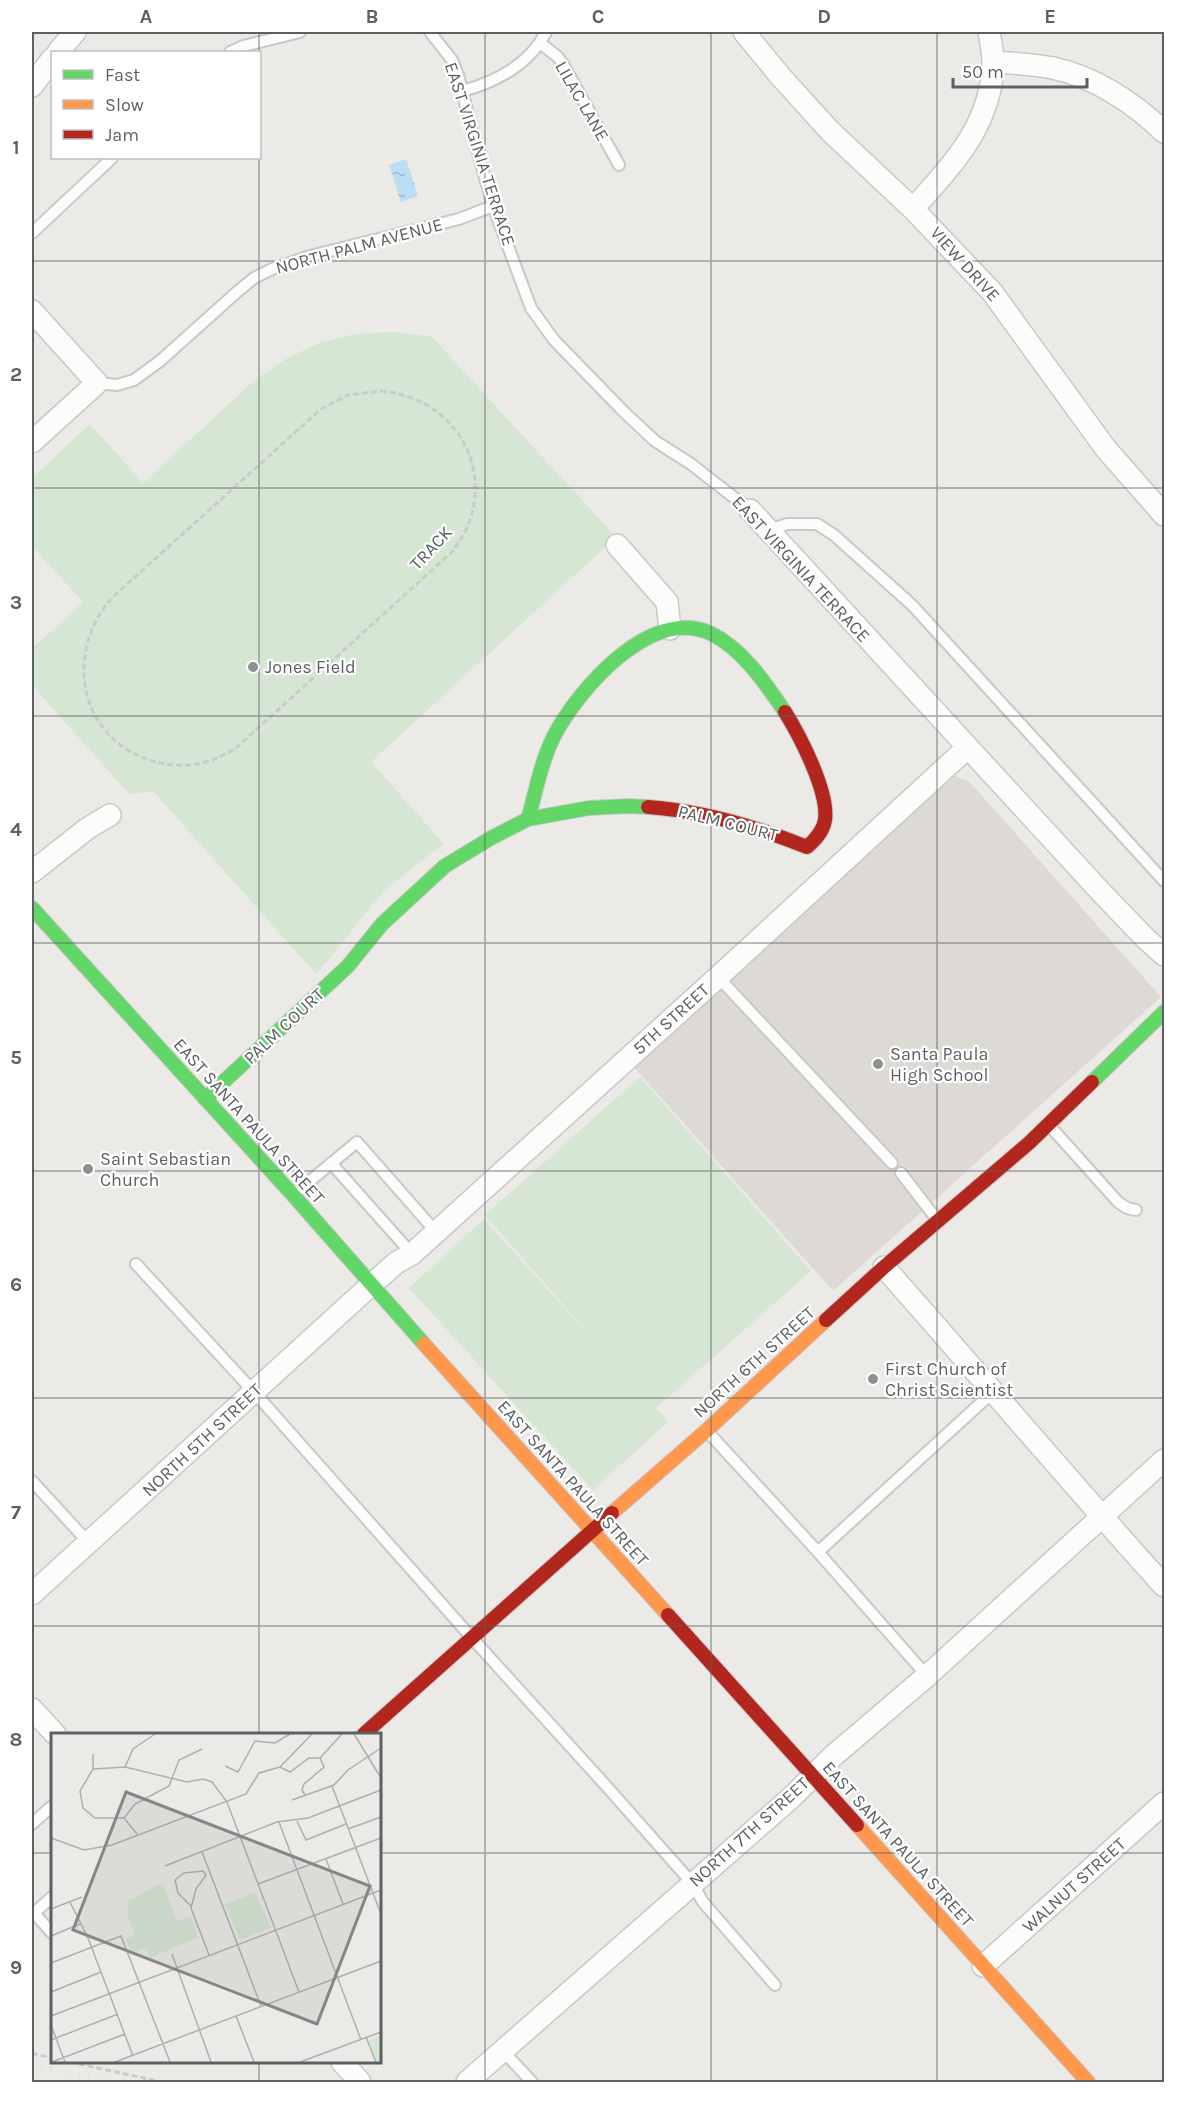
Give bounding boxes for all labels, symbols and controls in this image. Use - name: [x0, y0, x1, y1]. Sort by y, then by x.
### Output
- text: A: [140, 5, 153, 28]
- text: B: [366, 5, 378, 28]
- text: C: [592, 5, 604, 28]
- text: D: [817, 5, 831, 28]
- text: E: [1044, 5, 1056, 28]
- legend: [51, 51, 261, 159]
- scale bar: [953, 51, 1086, 89]
- street label: LILAC LANE: [550, 57, 614, 145]
- street label: EAST VIRGINIA TERRACE: [440, 59, 520, 249]
- text: 50 m: [962, 61, 1004, 83]
- text: Fast: [105, 64, 140, 86]
- text: Slow: [105, 94, 144, 116]
- text: Jam: [105, 124, 139, 146]
- text: 1: [12, 136, 20, 159]
- street label: NORTH PALM AVENUE: [273, 213, 445, 279]
- street label: VIEW DRIVE: [925, 222, 1005, 306]
- text: 2: [10, 363, 22, 386]
- street label: EAST VIRGINIA TERRACE: [727, 491, 875, 647]
- street label: TRACK: [405, 521, 457, 575]
- text: 3: [10, 591, 22, 614]
- place label: Jones Field: [265, 656, 356, 678]
- marker: Jones Field: [246, 660, 260, 674]
- street label: PALM COURT: [676, 800, 780, 846]
- text: 4: [10, 818, 22, 841]
- street label: 5TH STREET: [628, 979, 714, 1059]
- street label: PALM COURT: [239, 983, 329, 1069]
- street label: EAST SANTA PAULA STREET: [169, 1034, 329, 1208]
- place label: Santa Paula High School: [890, 1043, 988, 1086]
- text: 5: [10, 1046, 22, 1069]
- marker: Santa Paula High School: [871, 1057, 885, 1071]
- place label: Saint Sebastian Church: [100, 1148, 231, 1191]
- marker: Saint Sebastian Church: [81, 1162, 95, 1176]
- text: 6: [10, 1273, 22, 1296]
- street label: NORTH 6TH STREET: [689, 1302, 819, 1422]
- place label: First Church of Christ Scientist: [885, 1358, 1014, 1401]
- marker: First Church of Christ Scientist: [866, 1372, 880, 1386]
- street label: NORTH 5TH STREET: [137, 1379, 267, 1501]
- street label: EAST SANTA PAULA STREET: [493, 1396, 653, 1570]
- text: 7: [11, 1501, 21, 1524]
- text: 8: [10, 1728, 22, 1751]
- inset map: [51, 1733, 381, 2063]
- street label: EAST SANTA PAULA STREET: [818, 1757, 978, 1931]
- street label: NORTH 7TH STREET: [684, 1772, 814, 1892]
- street label: WALNUT STREET: [1018, 1833, 1130, 1937]
- text: 9: [10, 1956, 22, 1979]

